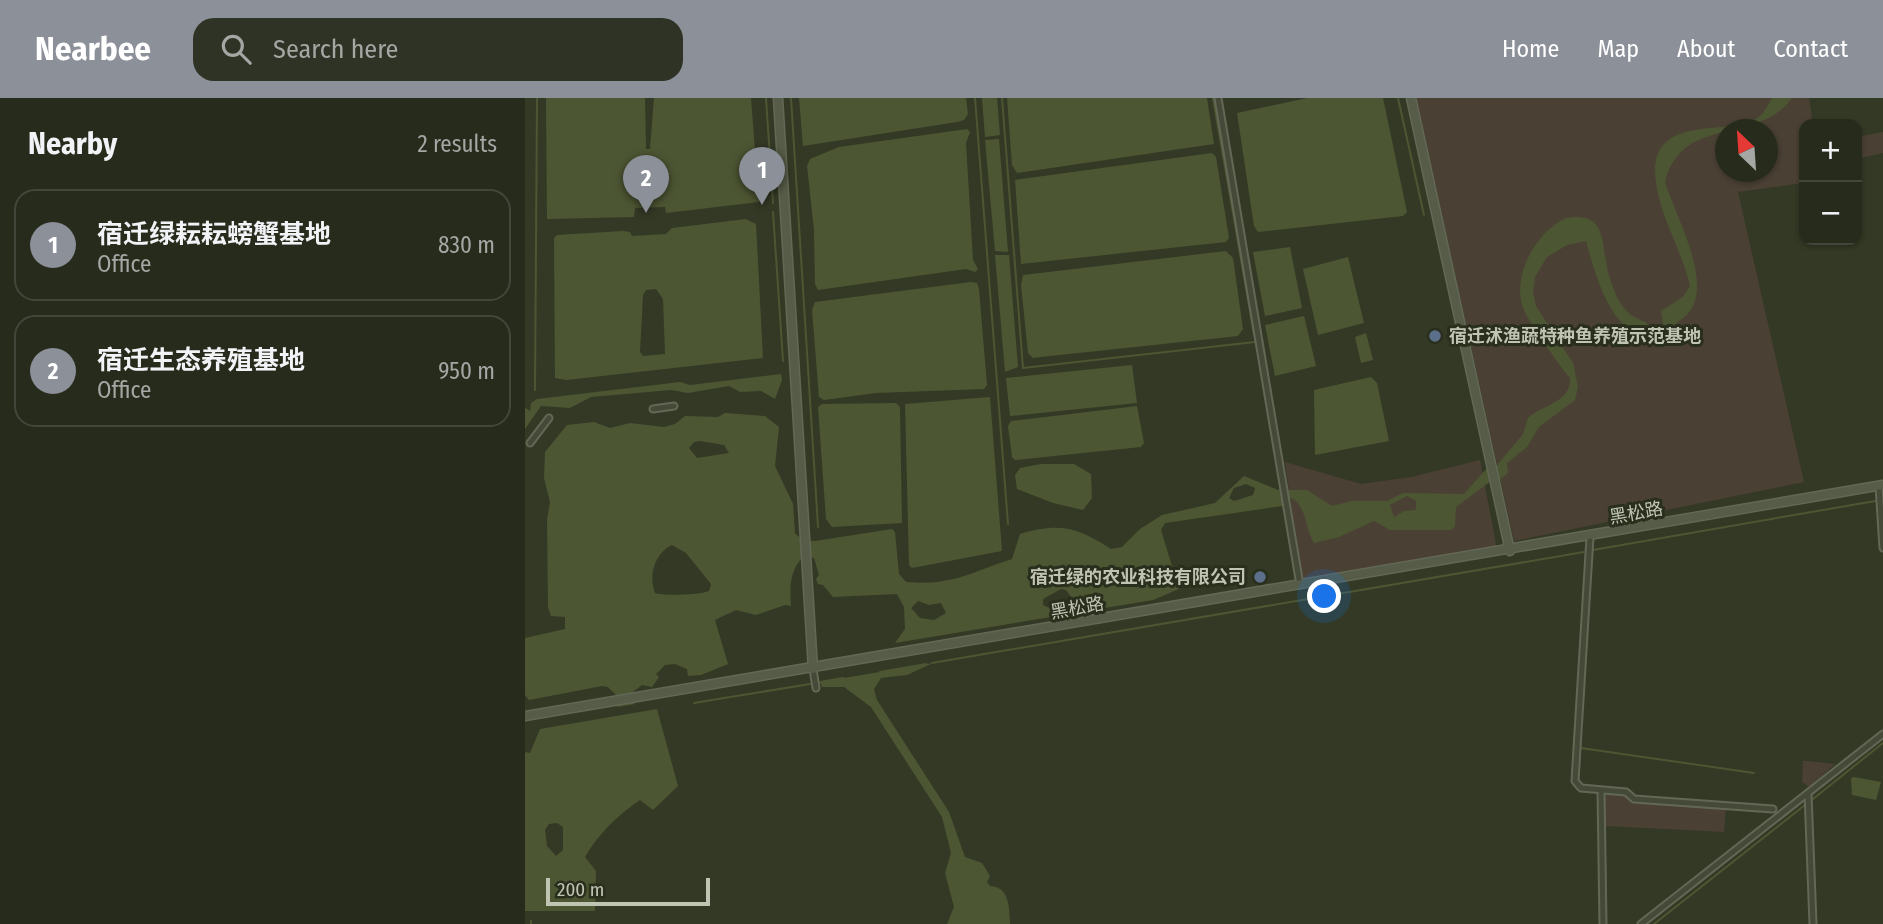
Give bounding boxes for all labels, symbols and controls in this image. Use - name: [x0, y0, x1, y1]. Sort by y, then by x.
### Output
- search box: [193, 18, 683, 81]
- text: Nearbee: [35, 29, 151, 69]
- icon: search: [217, 30, 255, 68]
- text: Search here: [273, 34, 398, 65]
- text: Home: [1502, 35, 1559, 63]
- text: Map: [1597, 35, 1639, 63]
- text: About: [1677, 35, 1735, 63]
- text: Contact: [1773, 35, 1848, 63]
- north arrow: [1715, 119, 1778, 182]
- map controls: [1799, 119, 1862, 245]
- button: +: [1799, 119, 1862, 182]
- text: Nearby: [28, 126, 117, 162]
- text: 2 results: [417, 130, 497, 158]
- pin: 1: [739, 147, 785, 205]
- pin: 2: [623, 155, 669, 213]
- button: −: [1799, 182, 1862, 245]
- text: 宿迁绿耘耘螃蟹基地: [97, 219, 331, 250]
- text: 1: [48, 231, 58, 259]
- text: 830 m: [438, 231, 495, 259]
- text: Office: [97, 250, 151, 278]
- place label: 宿迁沭渔蔬特种鱼养殖示范基地: [1449, 325, 1701, 347]
- marker: 宿迁沭渔蔬特种鱼养殖示范基地: [1427, 328, 1443, 344]
- text: 宿迁生态养殖基地: [97, 345, 305, 376]
- text: 2: [48, 357, 58, 385]
- text: 950 m: [438, 357, 495, 385]
- text: Office: [97, 376, 151, 404]
- street label: 黑松路: [1608, 497, 1664, 529]
- place label: 宿迁绿的农业科技有限公司: [1030, 566, 1246, 588]
- marker: 宿迁绿的农业科技有限公司: [1252, 569, 1268, 585]
- your location: [1307, 579, 1341, 613]
- street label: 黑松路: [1049, 592, 1105, 624]
- scale bar: [546, 875, 711, 907]
- text: 200 m: [557, 878, 604, 901]

